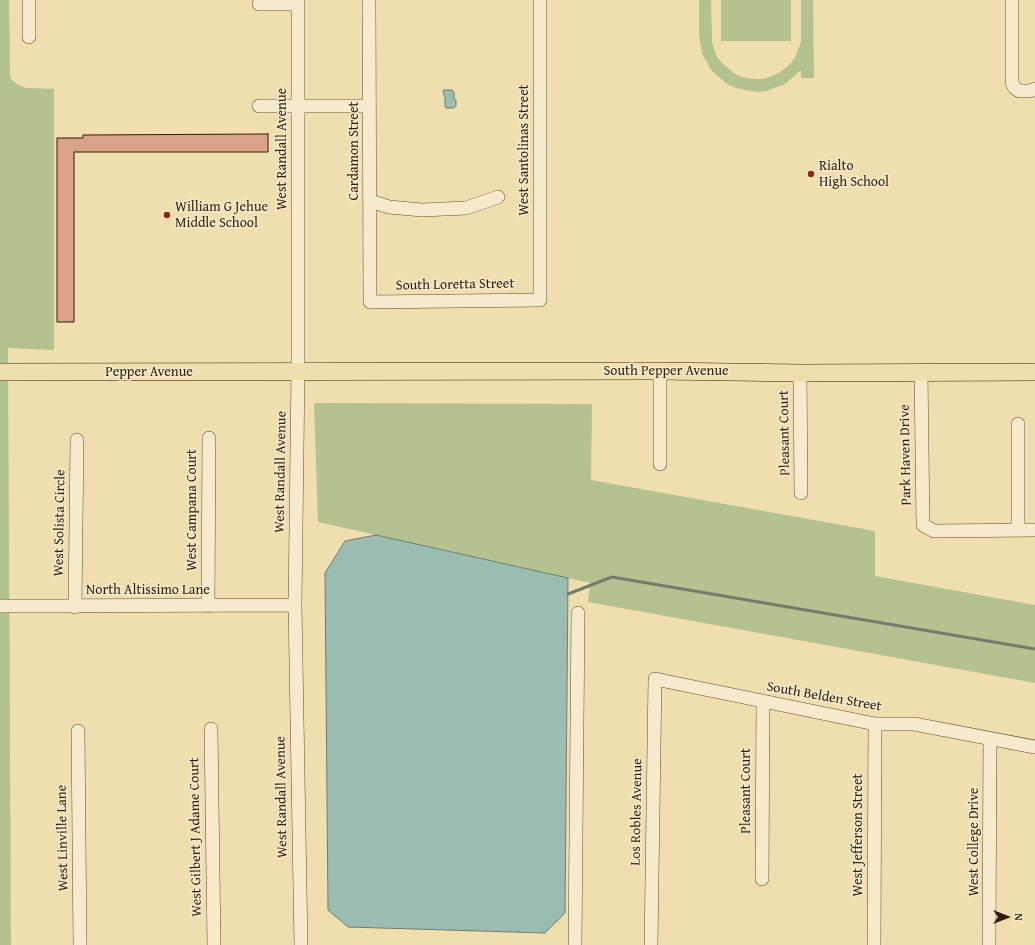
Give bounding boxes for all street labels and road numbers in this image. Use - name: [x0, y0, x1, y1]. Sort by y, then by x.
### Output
- street label: West Santolinas Street: [516, 84, 532, 216]
- street label: West Randall Avenue: [274, 88, 290, 210]
- street label: Cardamon Street: [346, 102, 362, 200]
- street label: South Loretta Street: [396, 276, 514, 294]
- street label: South Pepper Avenue: [603, 363, 729, 379]
- street label: Pepper Avenue: [105, 364, 193, 380]
- street label: Pleasant Court: [776, 390, 794, 476]
- street label: Park Haven Drive: [897, 404, 915, 506]
- street label: West Randall Avenue: [272, 411, 290, 533]
- street label: West Campana Court: [184, 449, 200, 571]
- street label: West Solista Circle: [51, 469, 69, 577]
- street label: North Altissimo Lane: [86, 582, 210, 598]
- street label: South Belden Street: [765, 679, 883, 715]
- street label: West Randall Avenue: [273, 736, 291, 858]
- street label: Pleasant Court: [738, 748, 754, 834]
- street label: West Gilbert J Adame Court: [186, 757, 206, 917]
- street label: Los Robles Avenue: [628, 758, 646, 866]
- street label: West Jefferson Street: [850, 774, 866, 896]
- street label: West Linville Lane: [54, 785, 72, 891]
- street label: West College Drive: [966, 788, 982, 896]

